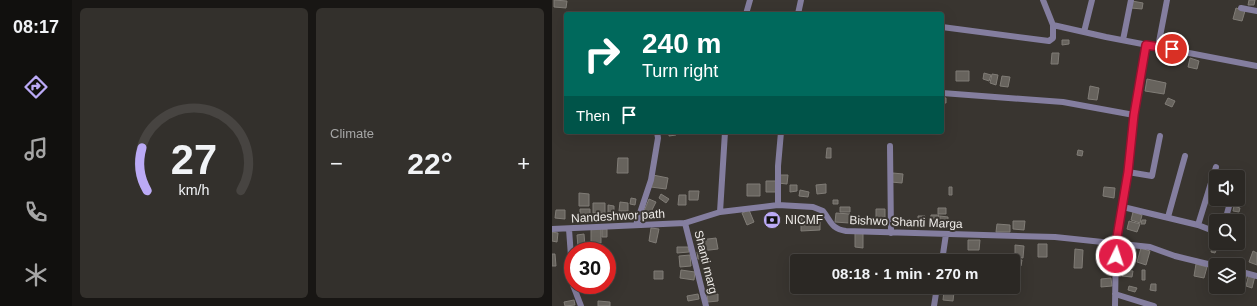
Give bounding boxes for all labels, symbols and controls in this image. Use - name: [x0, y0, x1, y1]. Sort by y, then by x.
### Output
- text: 08:17: [13, 17, 59, 37]
- icon: right: [576, 28, 628, 80]
- text: 240 m: [642, 28, 721, 59]
- pin: [1155, 32, 1189, 66]
- icon: arrive: [1161, 38, 1183, 60]
- text: Turn right: [642, 61, 718, 81]
- icon: directions: [22, 73, 50, 101]
- icon: arrive: [618, 104, 640, 126]
- text: Then: [576, 107, 610, 124]
- text: Climate: [330, 126, 374, 141]
- icon: music: [22, 135, 50, 163]
- text: 27: [171, 136, 217, 183]
- text: 22°: [407, 147, 453, 180]
- text: −: [330, 151, 343, 176]
- text: +: [517, 151, 530, 176]
- map controls: [1209, 170, 1245, 294]
- button: sound: [1209, 170, 1245, 206]
- text: km/h: [179, 182, 210, 198]
- icon: phone: [22, 198, 50, 226]
- street label: Nandeshwor path: [571, 207, 665, 225]
- bank icon: NICMF: [762, 210, 782, 230]
- place label: NICMF: [785, 213, 823, 227]
- street label: Bishwo Shanti Marga: [849, 213, 963, 231]
- button: search: [1209, 214, 1245, 250]
- street label: Shanti marg: [691, 229, 721, 295]
- position arrow: [1095, 235, 1137, 277]
- speed limit sign: 30: [564, 242, 616, 294]
- button: layers: [1209, 258, 1245, 294]
- icon: climate: [22, 261, 50, 289]
- text: 08:18 · 1 min · 270 m: [832, 265, 978, 282]

